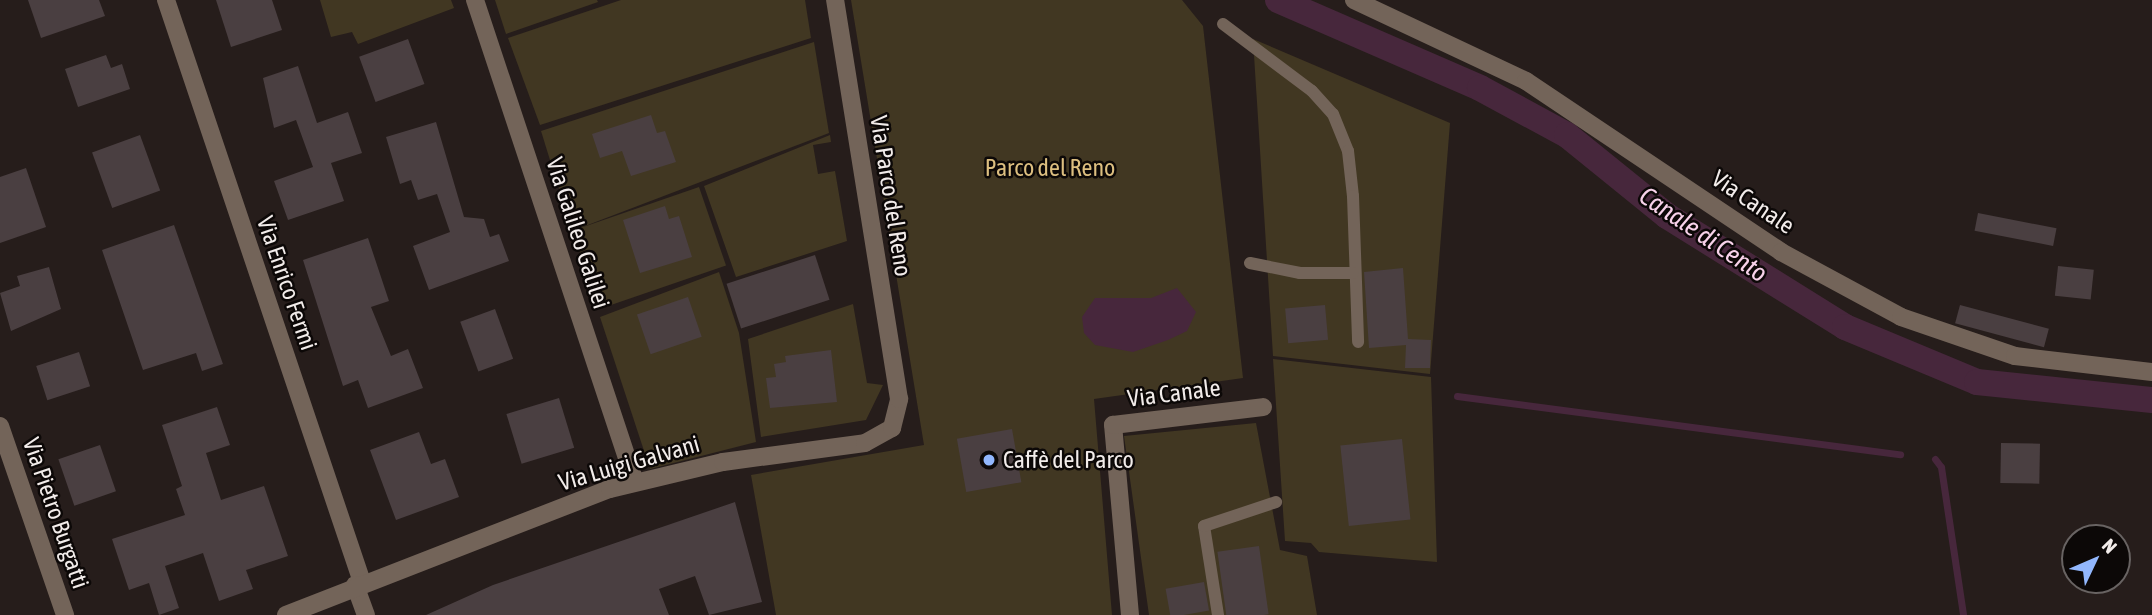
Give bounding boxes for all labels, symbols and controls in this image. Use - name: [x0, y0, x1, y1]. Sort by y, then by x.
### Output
- street label: Via Parco del Reno: [864, 114, 918, 278]
- street label: Via Galileo Galilei: [540, 154, 616, 312]
- park label: Parco del Reno: [985, 154, 1115, 182]
- street label: Via Canale: [1706, 164, 1800, 240]
- water label: Canale di Cento: [1633, 181, 1773, 289]
- street label: Via Enrico Fermi: [251, 212, 323, 354]
- street label: Via Canale: [1126, 373, 1222, 413]
- street label: Via Luigi Galvani: [555, 429, 703, 497]
- street label: Via Pietro Burgatti: [17, 434, 95, 592]
- place label: Caffè del Parco: [1003, 446, 1134, 474]
- marker: Caffè del Parco: [981, 452, 997, 468]
- north arrow: [2061, 524, 2131, 594]
- text: N: [2098, 534, 2121, 557]

